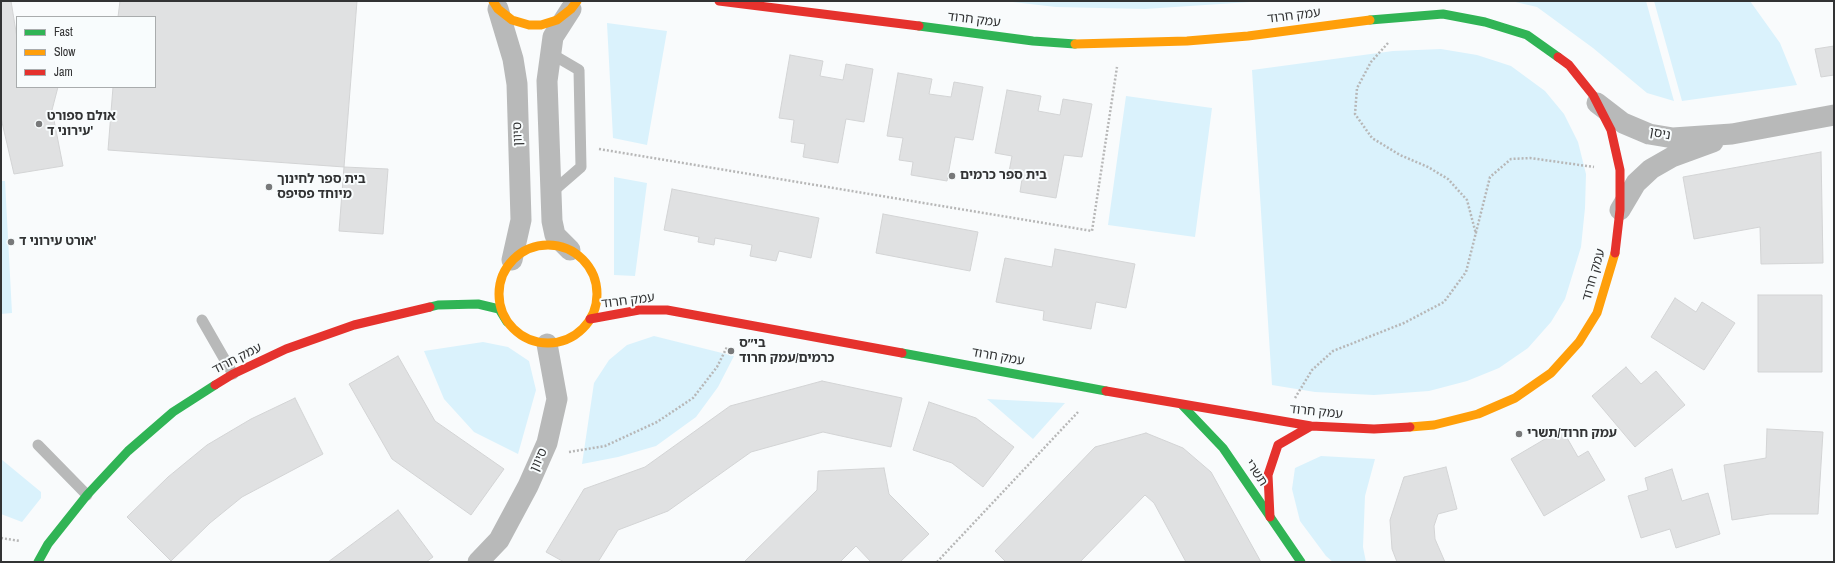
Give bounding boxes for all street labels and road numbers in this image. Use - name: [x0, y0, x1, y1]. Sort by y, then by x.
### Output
- street label: עמק חרוד: [1266, 5, 1322, 27]
- street label: עמק חרוד: [946, 9, 1002, 31]
- street label: סיוון: [510, 122, 526, 146]
- street label: ניסן: [1648, 124, 1672, 144]
- street label: עמק חרוד: [1579, 247, 1609, 303]
- street label: עמק חרוד: [600, 290, 656, 312]
- street label: עמק חרוד: [210, 340, 264, 378]
- street label: עמק חרוד: [970, 345, 1026, 369]
- street label: עמק חרוד: [1288, 401, 1344, 423]
- street label: סיוון: [527, 446, 551, 474]
- street label: תשרי: [1242, 457, 1270, 489]

